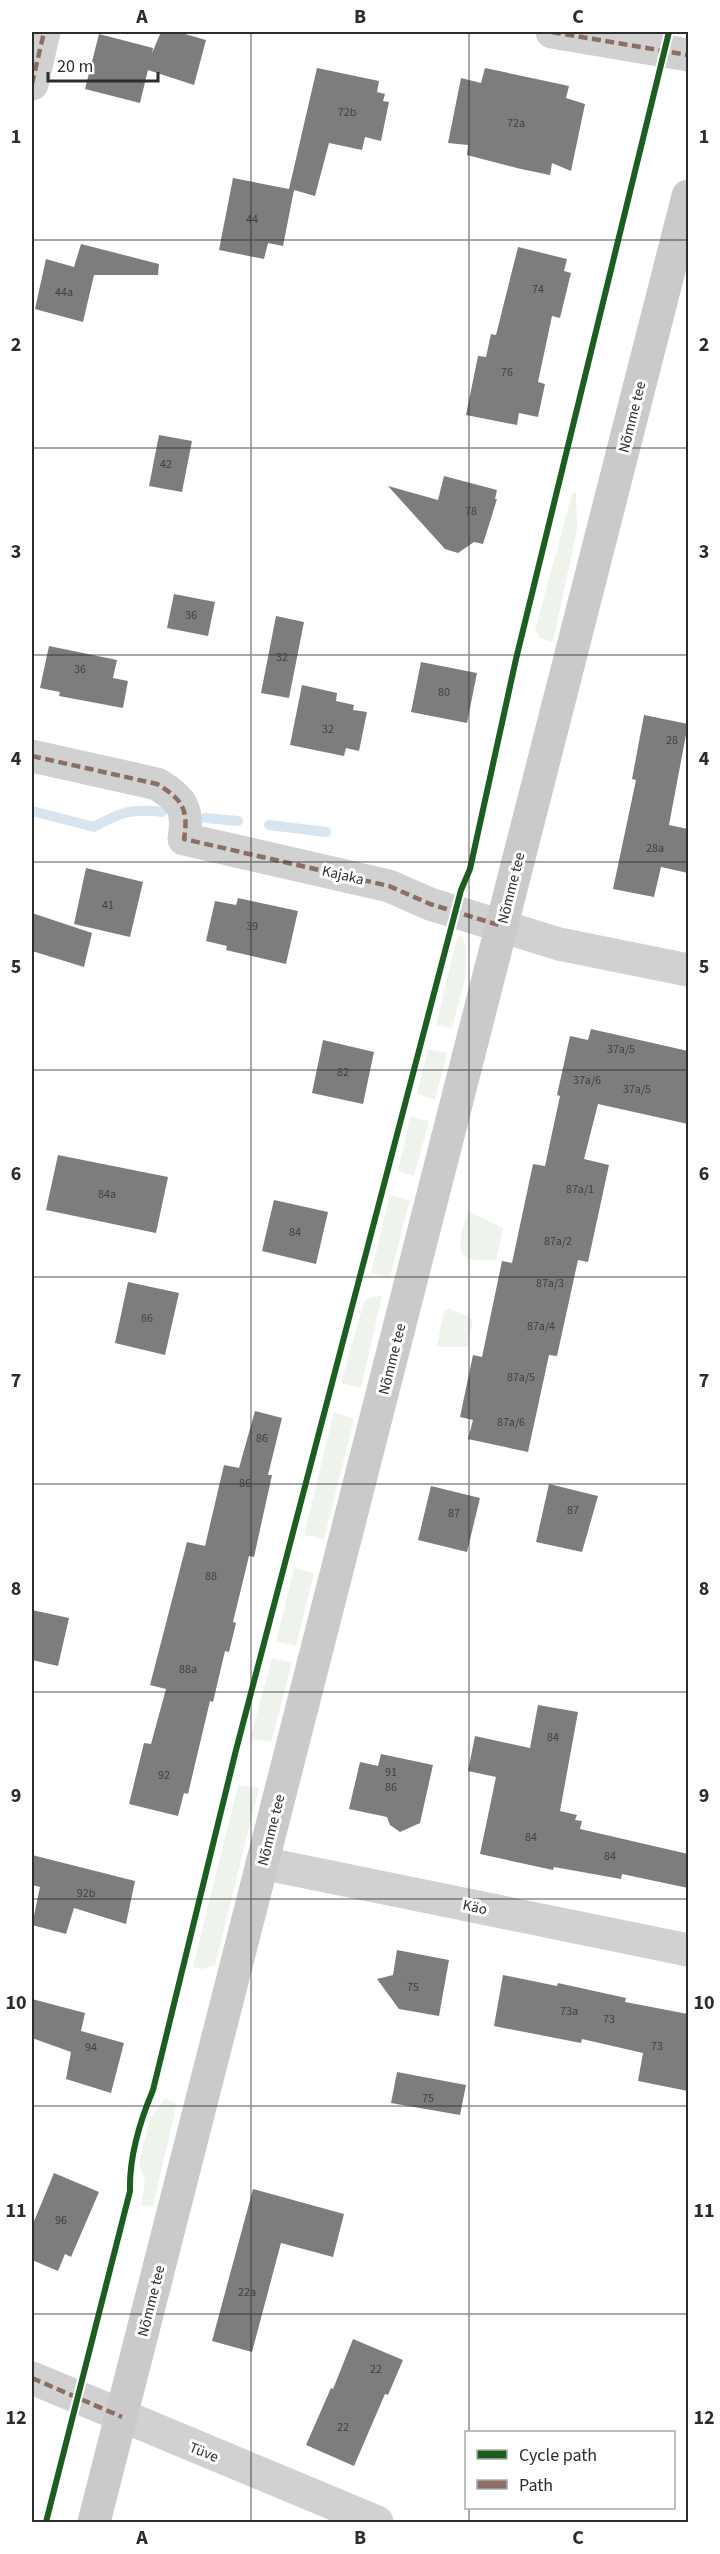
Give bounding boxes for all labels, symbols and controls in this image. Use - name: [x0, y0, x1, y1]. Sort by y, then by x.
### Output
- text: A: [135, 3, 148, 31]
- text: B: [354, 3, 366, 31]
- text: C: [572, 3, 584, 31]
- scale bar: [48, 45, 158, 83]
- text: 20 m: [57, 54, 93, 79]
- house number: 72b: [338, 104, 357, 121]
- house number: 72a: [507, 115, 525, 132]
- text: 1: [11, 123, 21, 151]
- text: 1: [699, 123, 709, 151]
- house number: 44: [246, 211, 258, 228]
- house number: 74: [532, 281, 544, 298]
- house number: 44a: [55, 284, 73, 301]
- text: 2: [11, 331, 21, 359]
- text: 2: [699, 331, 709, 359]
- house number: 76: [501, 364, 513, 381]
- street label: Nõmme tee: [613, 379, 651, 455]
- house number: 42: [160, 456, 172, 473]
- house number: 78: [465, 503, 477, 520]
- text: 3: [11, 538, 21, 566]
- text: 3: [699, 538, 709, 566]
- house number: 36: [185, 607, 197, 624]
- house number: 32: [276, 649, 288, 666]
- house number: 36: [74, 661, 86, 678]
- house number: 80: [438, 684, 450, 701]
- house number: 32: [322, 721, 334, 738]
- house number: 28: [666, 732, 678, 749]
- text: 4: [11, 745, 22, 773]
- text: 4: [699, 745, 710, 773]
- house number: 28a: [646, 840, 664, 857]
- street label: Nõmme tee: [492, 850, 530, 926]
- street label: Kajaka: [320, 860, 366, 890]
- house number: 41: [102, 897, 114, 914]
- house number: 39: [246, 918, 258, 935]
- text: 5: [11, 953, 21, 981]
- text: 5: [699, 953, 709, 981]
- house number: 37a/5: [607, 1041, 635, 1058]
- house number: 82: [337, 1064, 349, 1081]
- house number: 37a/6: [573, 1072, 601, 1089]
- house number: 37a/5: [623, 1081, 651, 1098]
- text: 6: [11, 1160, 21, 1188]
- text: 6: [699, 1160, 709, 1188]
- house number: 87a/1: [566, 1181, 594, 1198]
- house number: 84a: [98, 1186, 116, 1203]
- house number: 84: [289, 1224, 301, 1241]
- house number: 87a/2: [544, 1233, 572, 1250]
- house number: 87a/3: [536, 1275, 564, 1292]
- house number: 86: [141, 1310, 153, 1327]
- house number: 87a/4: [527, 1318, 555, 1335]
- street label: Nõmme tee: [373, 1321, 411, 1397]
- text: 7: [11, 1367, 21, 1395]
- text: 7: [699, 1367, 709, 1395]
- house number: 87a/5: [507, 1369, 535, 1386]
- house number: 87a/6: [497, 1414, 525, 1431]
- house number: 86: [256, 1430, 268, 1447]
- house number: 86: [239, 1475, 251, 1492]
- house number: 87: [567, 1502, 579, 1519]
- house number: 87: [448, 1505, 460, 1522]
- house number: 88: [205, 1568, 217, 1585]
- text: 8: [11, 1575, 21, 1603]
- text: 8: [699, 1575, 709, 1603]
- house number: 88a: [179, 1661, 197, 1678]
- house number: 84: [547, 1729, 559, 1746]
- house number: 91: [385, 1764, 397, 1781]
- house number: 92: [158, 1767, 170, 1784]
- house number: 86: [385, 1779, 397, 1796]
- text: 9: [11, 1782, 21, 1810]
- text: 9: [699, 1782, 709, 1810]
- street label: Nõmme tee: [252, 1792, 290, 1868]
- house number: 84: [525, 1829, 537, 1846]
- house number: 84: [604, 1848, 616, 1865]
- house number: 92b: [77, 1885, 96, 1902]
- street label: Käo: [461, 1895, 489, 1920]
- house number: 75: [407, 1979, 419, 1996]
- text: 10: [5, 1989, 27, 2017]
- text: 10: [693, 1989, 715, 2017]
- house number: 73a: [560, 2003, 578, 2020]
- house number: 73: [603, 2011, 615, 2028]
- house number: 73: [651, 2038, 663, 2055]
- house number: 94: [85, 2039, 97, 2056]
- house number: 75: [422, 2090, 434, 2107]
- text: 11: [5, 2197, 27, 2225]
- text: 11: [693, 2197, 715, 2225]
- house number: 96: [55, 2212, 67, 2229]
- street label: Nõmme tee: [132, 2263, 170, 2339]
- house number: 22a: [238, 2284, 256, 2301]
- house number: 22: [370, 2361, 382, 2378]
- text: 12: [5, 2404, 27, 2432]
- text: 12: [693, 2404, 715, 2432]
- house number: 22: [337, 2419, 349, 2436]
- legend: [465, 2431, 675, 2509]
- street label: Tüve: [186, 2437, 222, 2468]
- text: Cycle path: [519, 2443, 597, 2468]
- text: Path: [519, 2473, 553, 2498]
- text: A: [135, 2524, 148, 2552]
- text: B: [354, 2524, 366, 2552]
- text: C: [572, 2524, 584, 2552]

